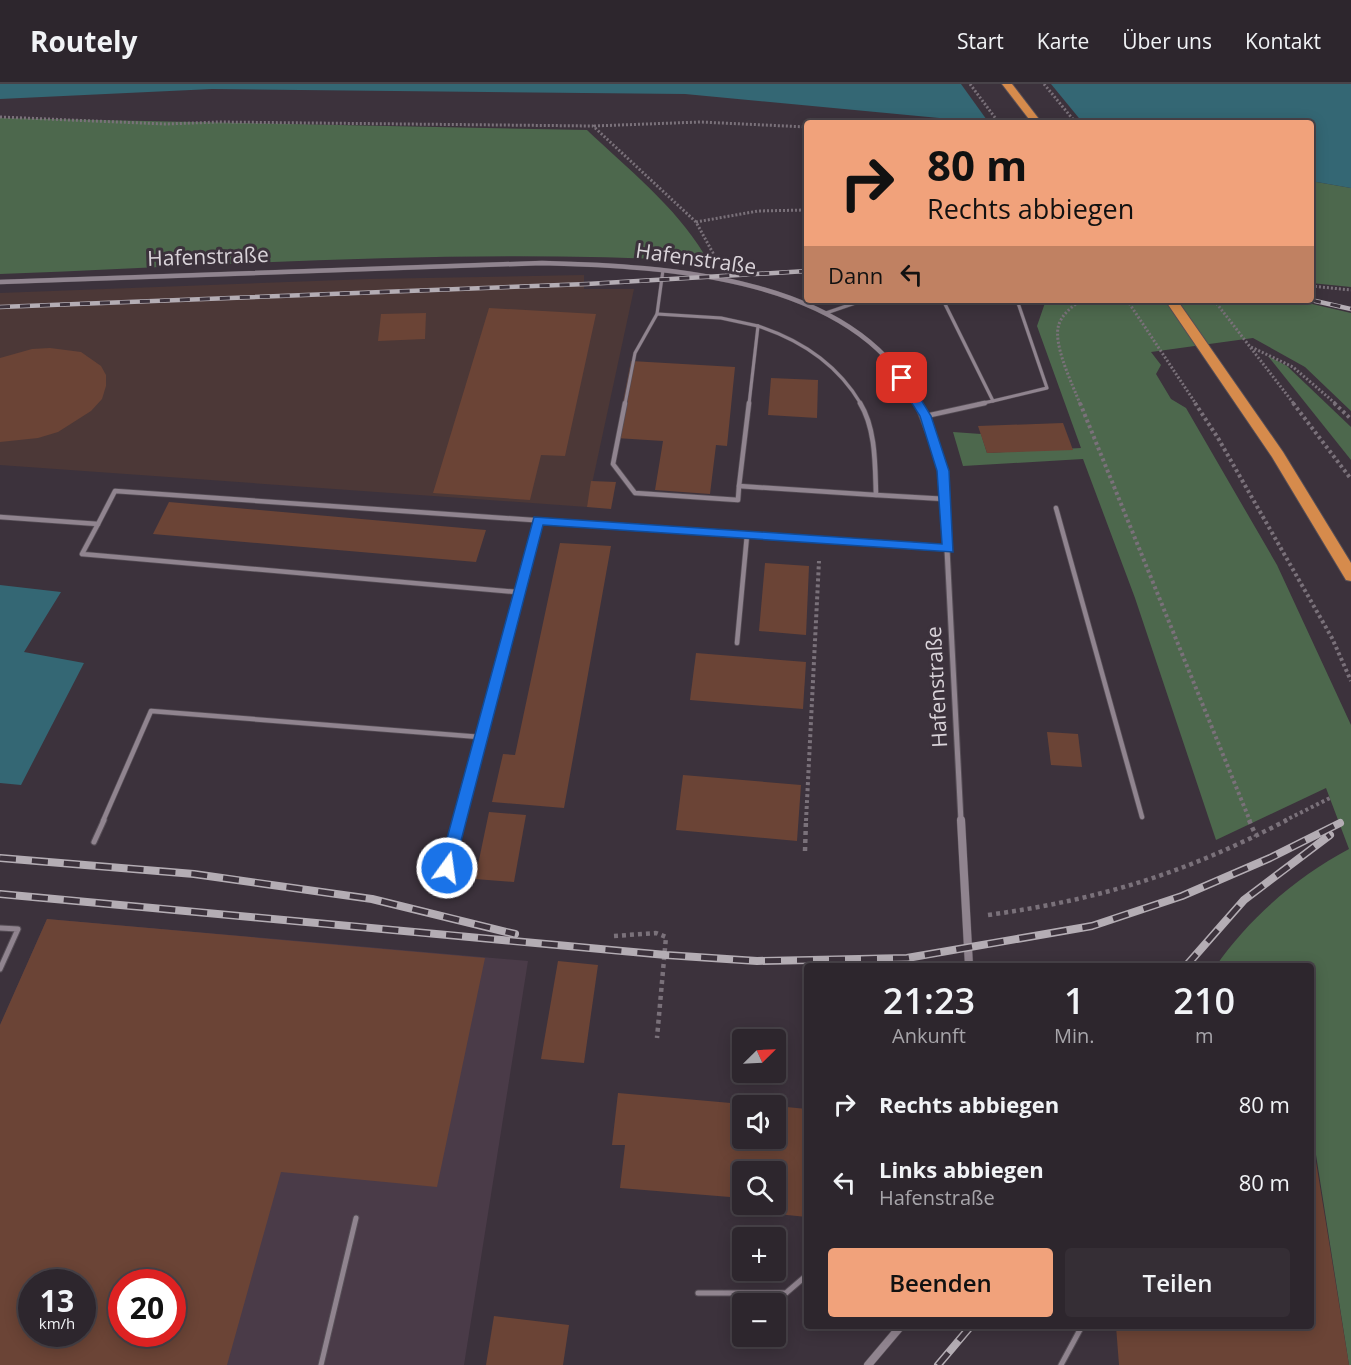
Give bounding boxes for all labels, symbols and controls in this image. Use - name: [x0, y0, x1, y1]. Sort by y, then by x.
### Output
- text: Routely: [30, 22, 137, 60]
- text: Start: [957, 27, 1004, 55]
- text: Karte: [1037, 27, 1089, 55]
- text: Über uns: [1122, 27, 1212, 55]
- text: Kontakt: [1245, 27, 1321, 55]
- text: 80 m: [927, 136, 1027, 193]
- icon: right: [828, 144, 906, 222]
- text: Rechts abbiegen: [927, 190, 1134, 227]
- street label: Hafenstraße: [634, 236, 758, 280]
- street label: Hafenstraße: [147, 240, 269, 272]
- icon: left: [895, 258, 928, 291]
- text: Dann: [828, 260, 883, 290]
- pin: [876, 352, 927, 403]
- icon: arrive: [885, 361, 918, 394]
- street label: Hafenstraße: [919, 626, 953, 748]
- position arrow: [415, 836, 479, 900]
- text: 21:23: [883, 976, 975, 1025]
- text: 1: [1064, 976, 1085, 1025]
- text: 210: [1173, 976, 1235, 1025]
- text: Ankunft: [892, 1022, 966, 1049]
- text: Min.: [1054, 1022, 1094, 1049]
- text: m: [1195, 1022, 1213, 1049]
- north arrow: [732, 1029, 786, 1083]
- map controls: [732, 1029, 786, 1347]
- icon: right: [828, 1088, 861, 1121]
- text: Rechts abbiegen: [879, 1089, 1059, 1119]
- text: 80 m: [1239, 1089, 1290, 1119]
- button: sound: [732, 1095, 786, 1149]
- text: Links abbiegen: [879, 1154, 1044, 1184]
- button: search: [732, 1161, 786, 1215]
- icon: left: [828, 1166, 861, 1199]
- text: 80 m: [1239, 1167, 1290, 1197]
- text: Hafenstraße: [879, 1184, 995, 1211]
- button: +: [732, 1227, 786, 1281]
- button: Beenden: [828, 1248, 1053, 1317]
- button: Teilen: [1065, 1248, 1290, 1317]
- speed limit sign: 20: [108, 1269, 186, 1347]
- text: 13: [40, 1280, 74, 1321]
- button: −: [732, 1293, 786, 1347]
- text: km/h: [39, 1313, 75, 1333]

